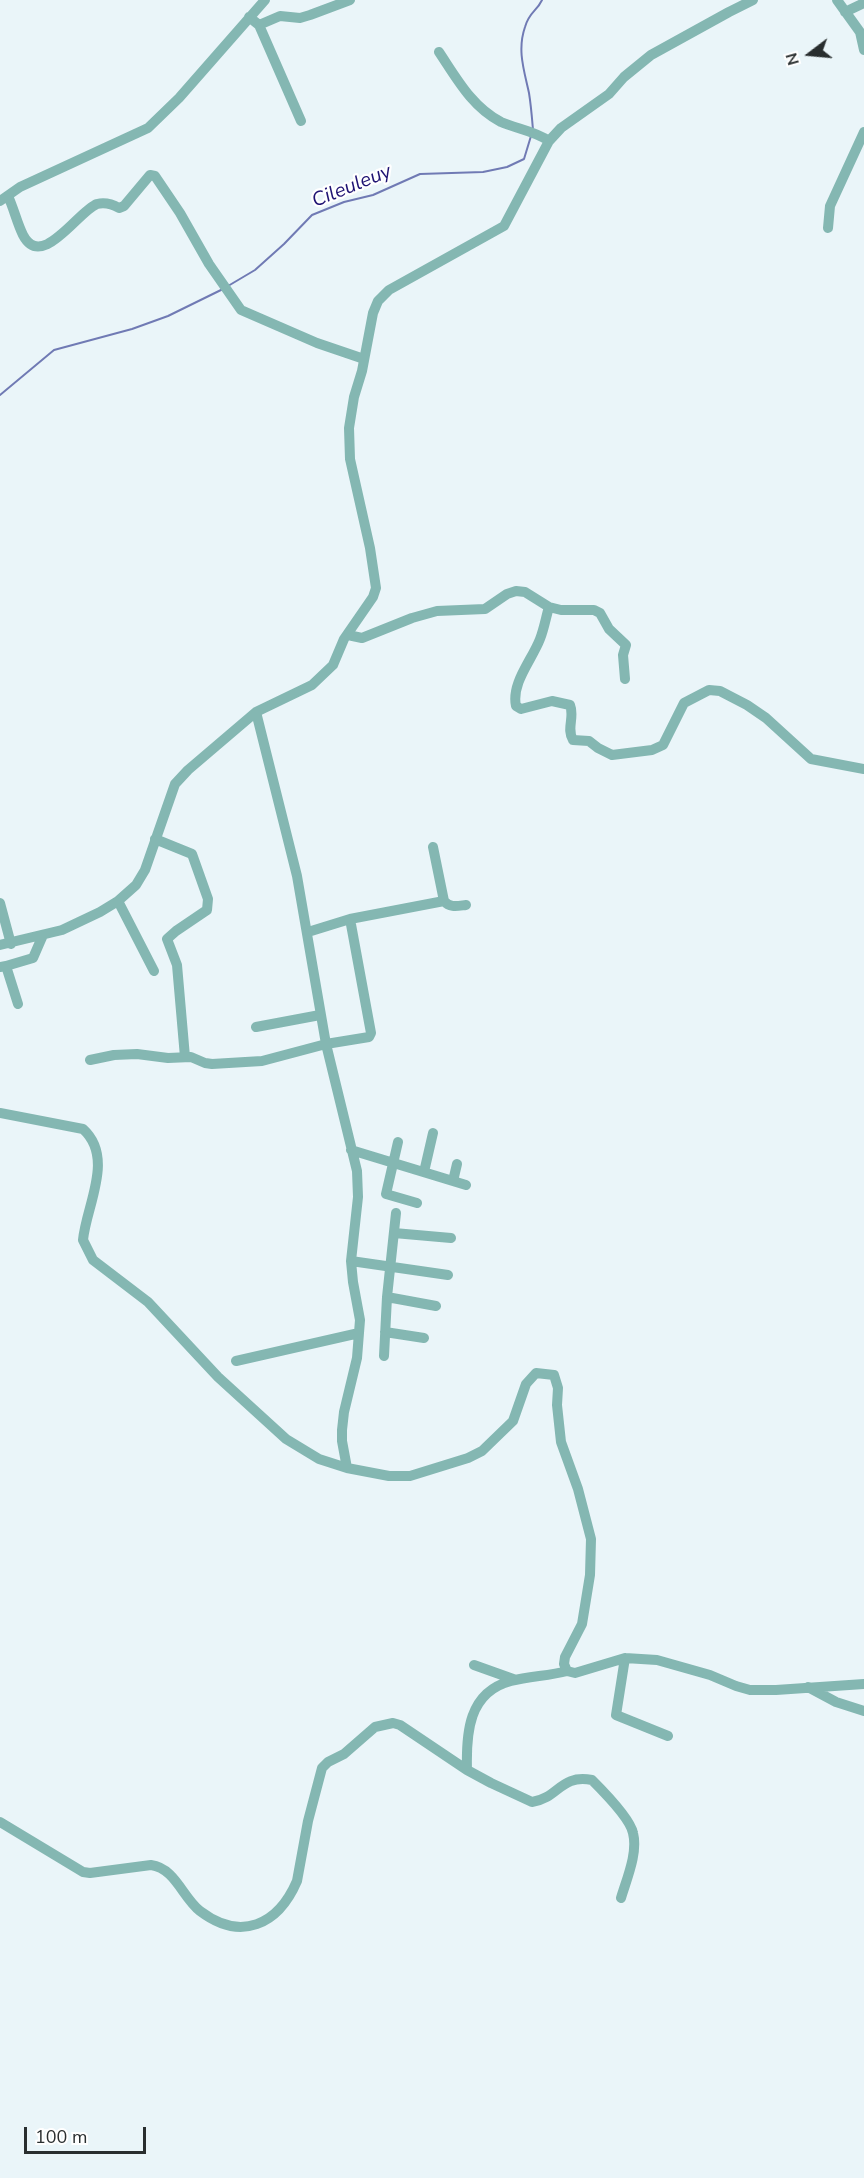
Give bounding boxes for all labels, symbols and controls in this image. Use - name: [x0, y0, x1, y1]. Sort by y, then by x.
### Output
- north arrow: [780, 24, 840, 84]
- text: N: [780, 50, 805, 68]
- water label: Cileuleuy: [309, 160, 395, 214]
- scale bar: [27, 2115, 148, 2153]
- text: 100 m: [35, 2125, 87, 2149]

